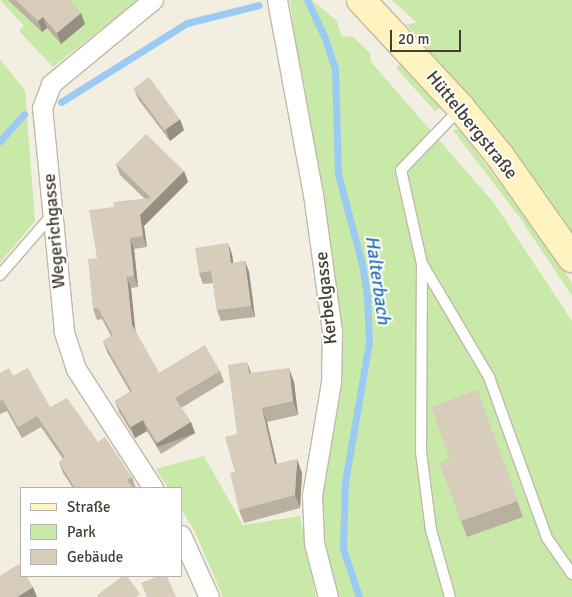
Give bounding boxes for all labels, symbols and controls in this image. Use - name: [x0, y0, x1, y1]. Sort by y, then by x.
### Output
- scale bar: [392, 20, 463, 52]
- text: 20 m: [398, 30, 429, 48]
- street label: Hüttelbergstraße: [422, 66, 522, 184]
- street label: Wegerichgasse: [38, 172, 70, 290]
- water label: Halterbach: [359, 234, 395, 326]
- street label: Kerbelgasse: [310, 251, 342, 345]
- legend: [20, 487, 182, 577]
- text: Straße: [67, 498, 111, 516]
- text: Park: [67, 523, 96, 541]
- text: Gebäude: [67, 548, 123, 566]

